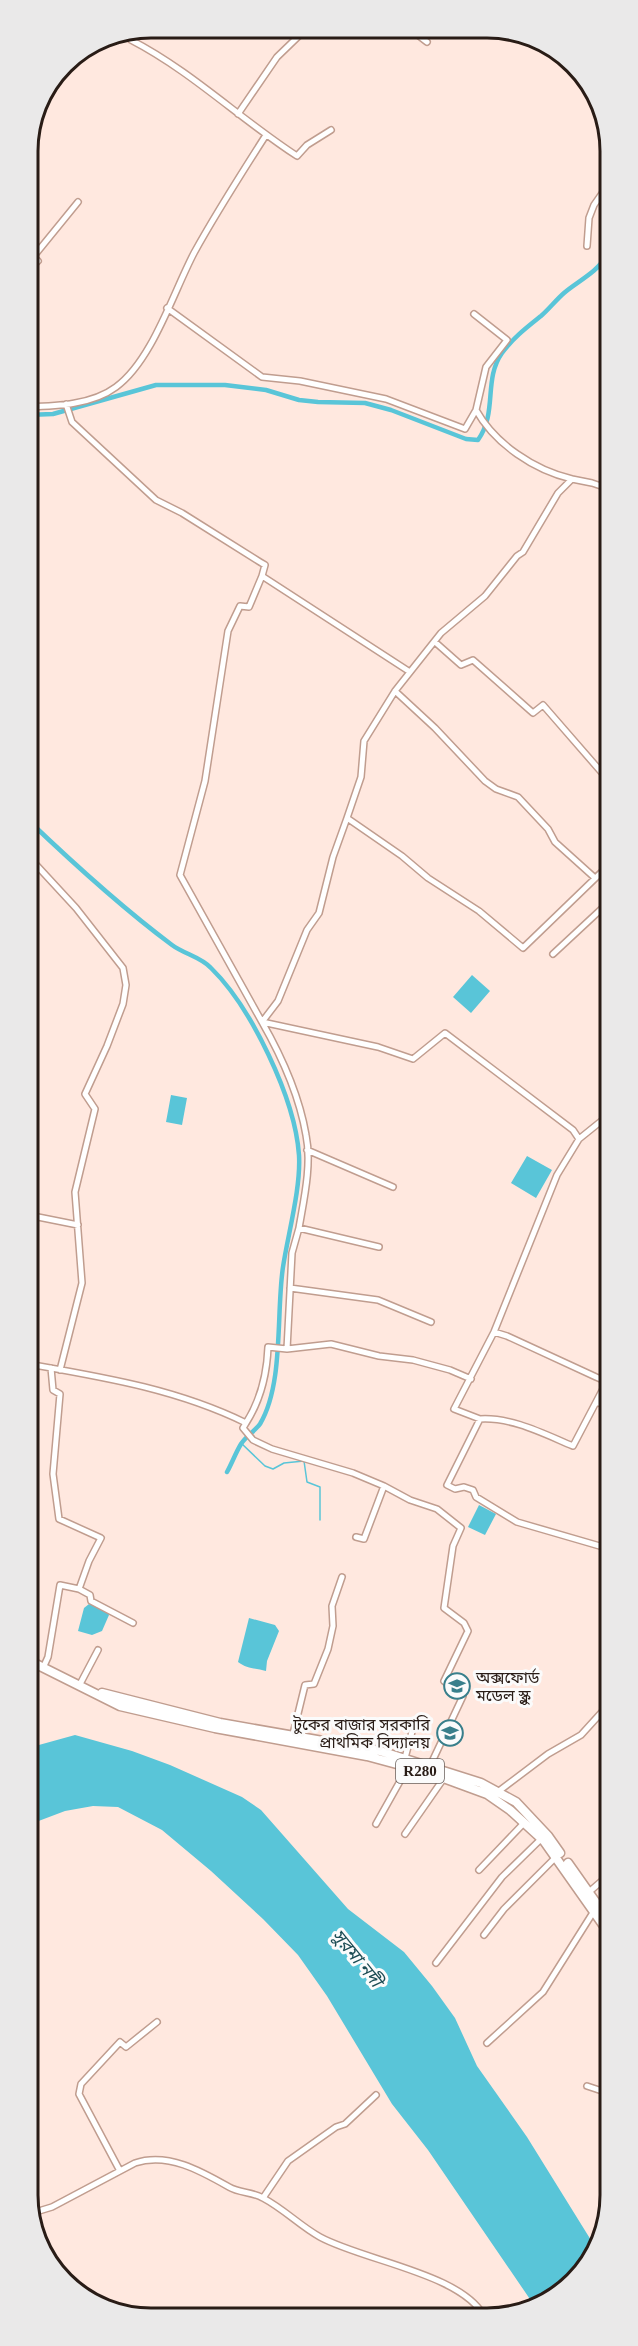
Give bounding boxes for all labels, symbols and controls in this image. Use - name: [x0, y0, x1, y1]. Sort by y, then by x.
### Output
- place label: অক্সফোর্ড মডেল স্কুল: [475, 1668, 540, 1705]
- school or university icon: অক্সফোর্ড মডেল স্কুল: [442, 1671, 472, 1701]
- place label: টুকের বাজার সরকারি প্রাথমিক বিদ্যালয়: [292, 1715, 431, 1751]
- school or university icon: টুকের বাজার সরকারি প্রাথমিক বিদ্যালয়: [435, 1718, 465, 1748]
- road number: R280: [396, 1759, 444, 1783]
- water label: সুরমা নদী: [327, 1925, 389, 1994]

